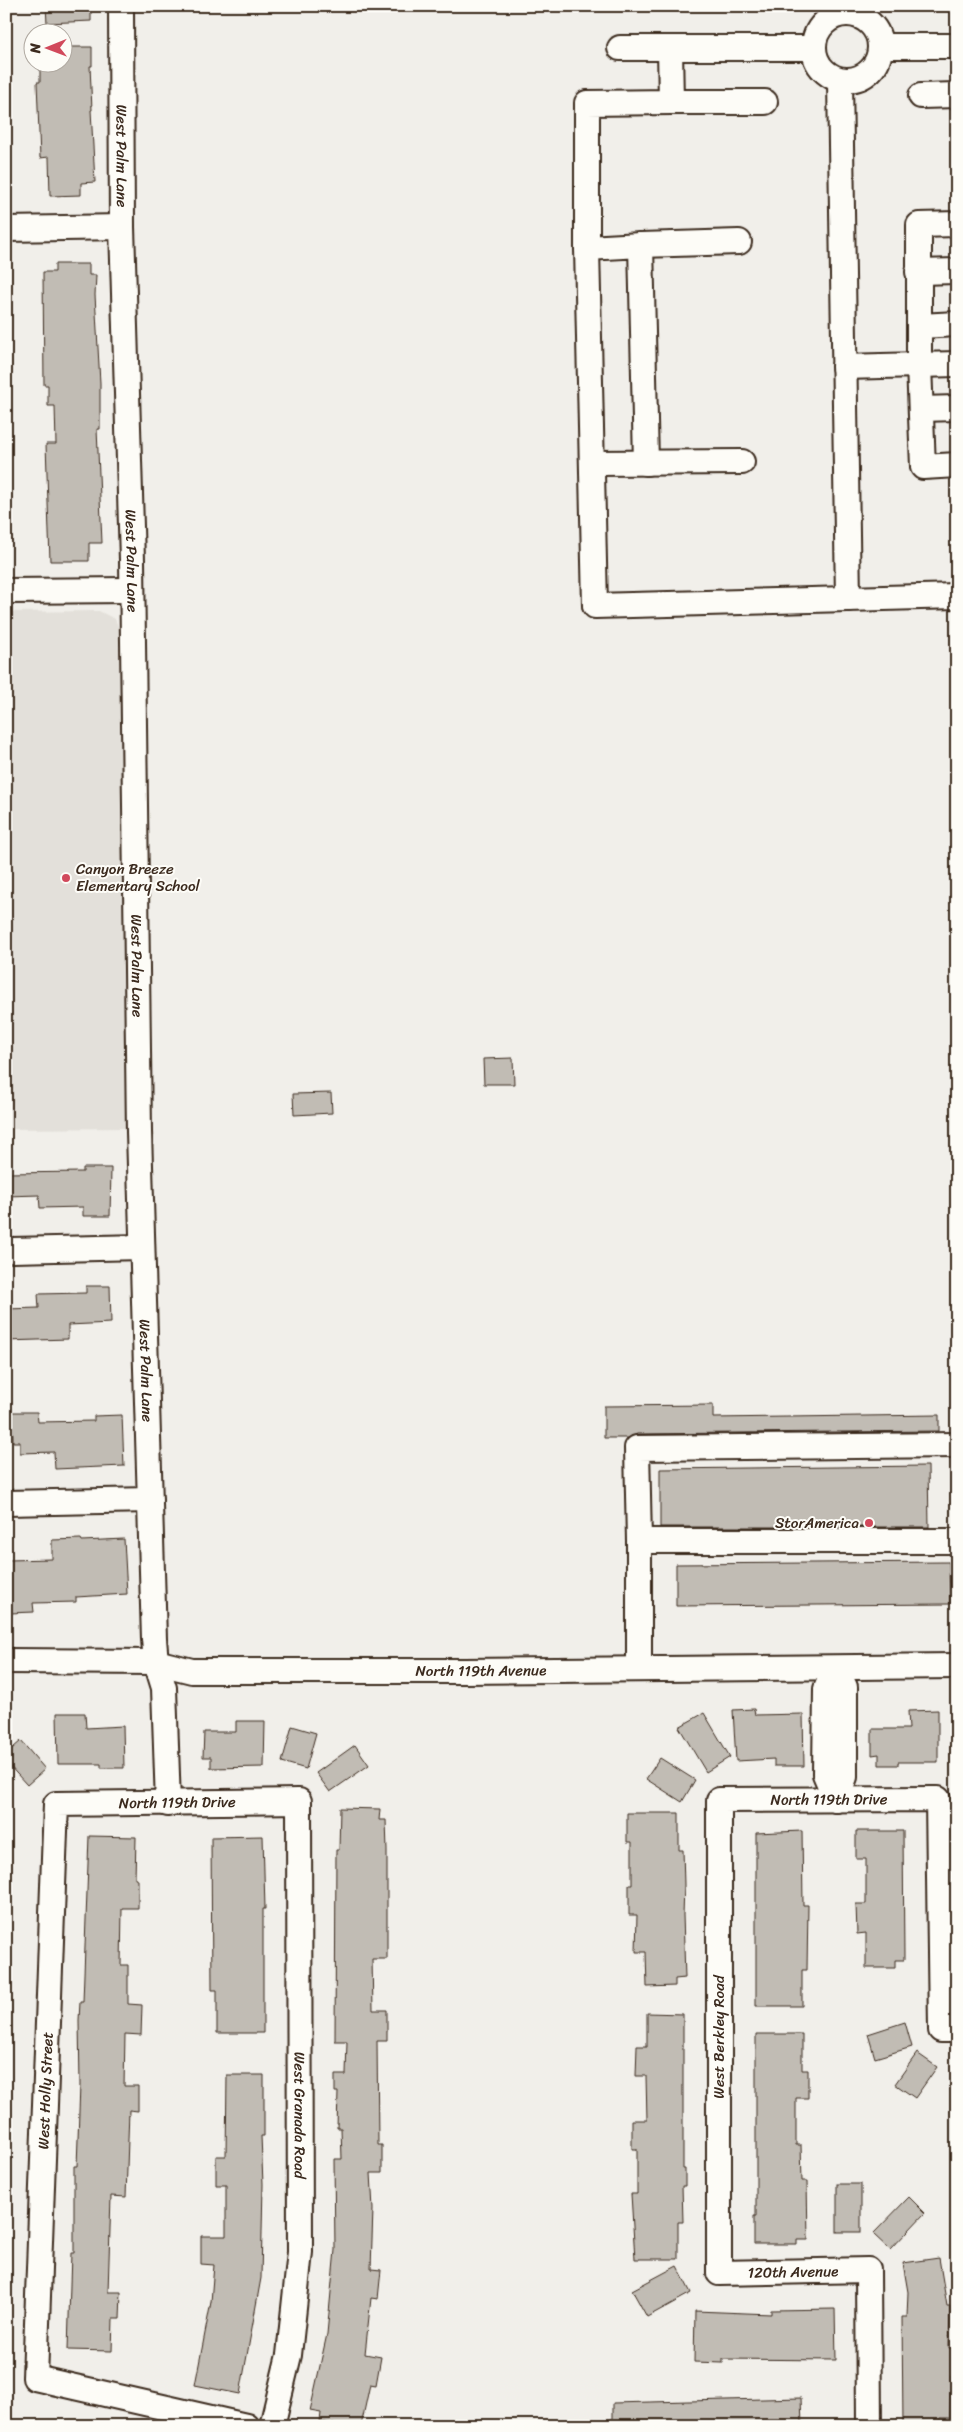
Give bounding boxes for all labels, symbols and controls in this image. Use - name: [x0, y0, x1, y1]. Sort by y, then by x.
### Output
- north arrow: [22, 22, 72, 72]
- text: N: [23, 43, 48, 54]
- street label: West Palm Lane: [108, 104, 135, 208]
- street label: West Palm Lane: [117, 509, 146, 613]
- place label: Canyon Breeze Elementary School: [76, 856, 201, 899]
- marker: Canyon Breeze Elementary School: [60, 872, 72, 884]
- street label: West Palm Lane: [123, 914, 151, 1018]
- street label: West Palm Lane: [132, 1319, 161, 1423]
- place label: StorAmerica: [775, 1510, 859, 1536]
- marker: StorAmerica: [863, 1517, 875, 1529]
- street label: North 119th Avenue: [415, 1657, 546, 1684]
- street label: North 119th Drive: [770, 1786, 888, 1813]
- street label: North 119th Drive: [119, 1789, 236, 1816]
- street label: West Berkley Road: [706, 1974, 732, 2099]
- street label: West Holly Street: [30, 2031, 61, 2150]
- street label: West Granada Road: [287, 2052, 313, 2180]
- street label: 120th Avenue: [747, 2258, 839, 2286]

